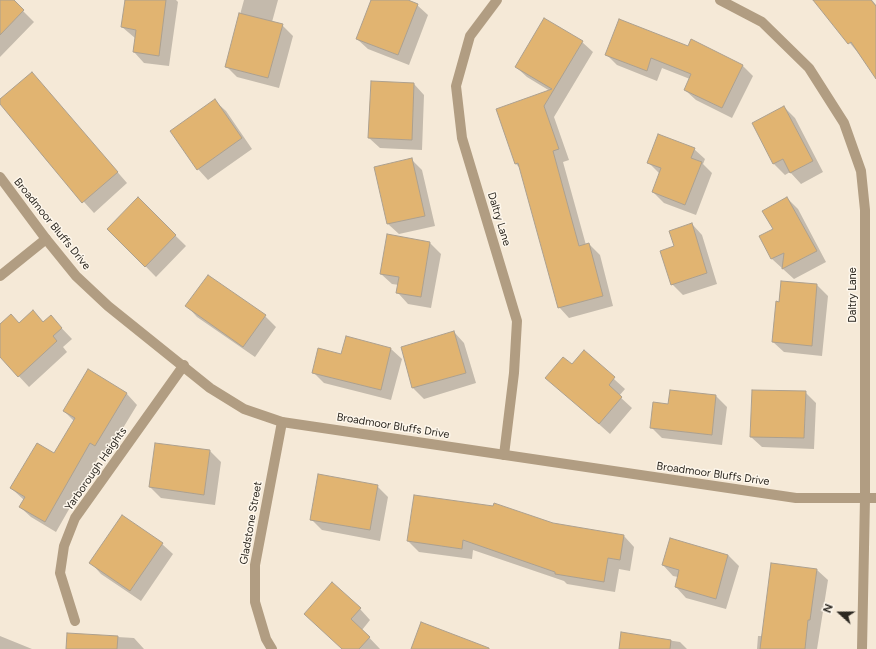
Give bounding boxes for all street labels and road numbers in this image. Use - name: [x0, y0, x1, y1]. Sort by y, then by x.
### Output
- street label: Broadmoor Bluffs Drive: [11, 176, 93, 272]
- street label: Daltry Lane: [485, 191, 513, 247]
- street label: Daltry Lane: [846, 267, 860, 323]
- street label: Broadmoor Bluffs Drive: [336, 411, 450, 441]
- street label: Yarborough Heights: [62, 425, 130, 513]
- street label: Broadmoor Bluffs Drive: [656, 460, 770, 488]
- street label: Gladstone Street: [237, 480, 265, 566]

